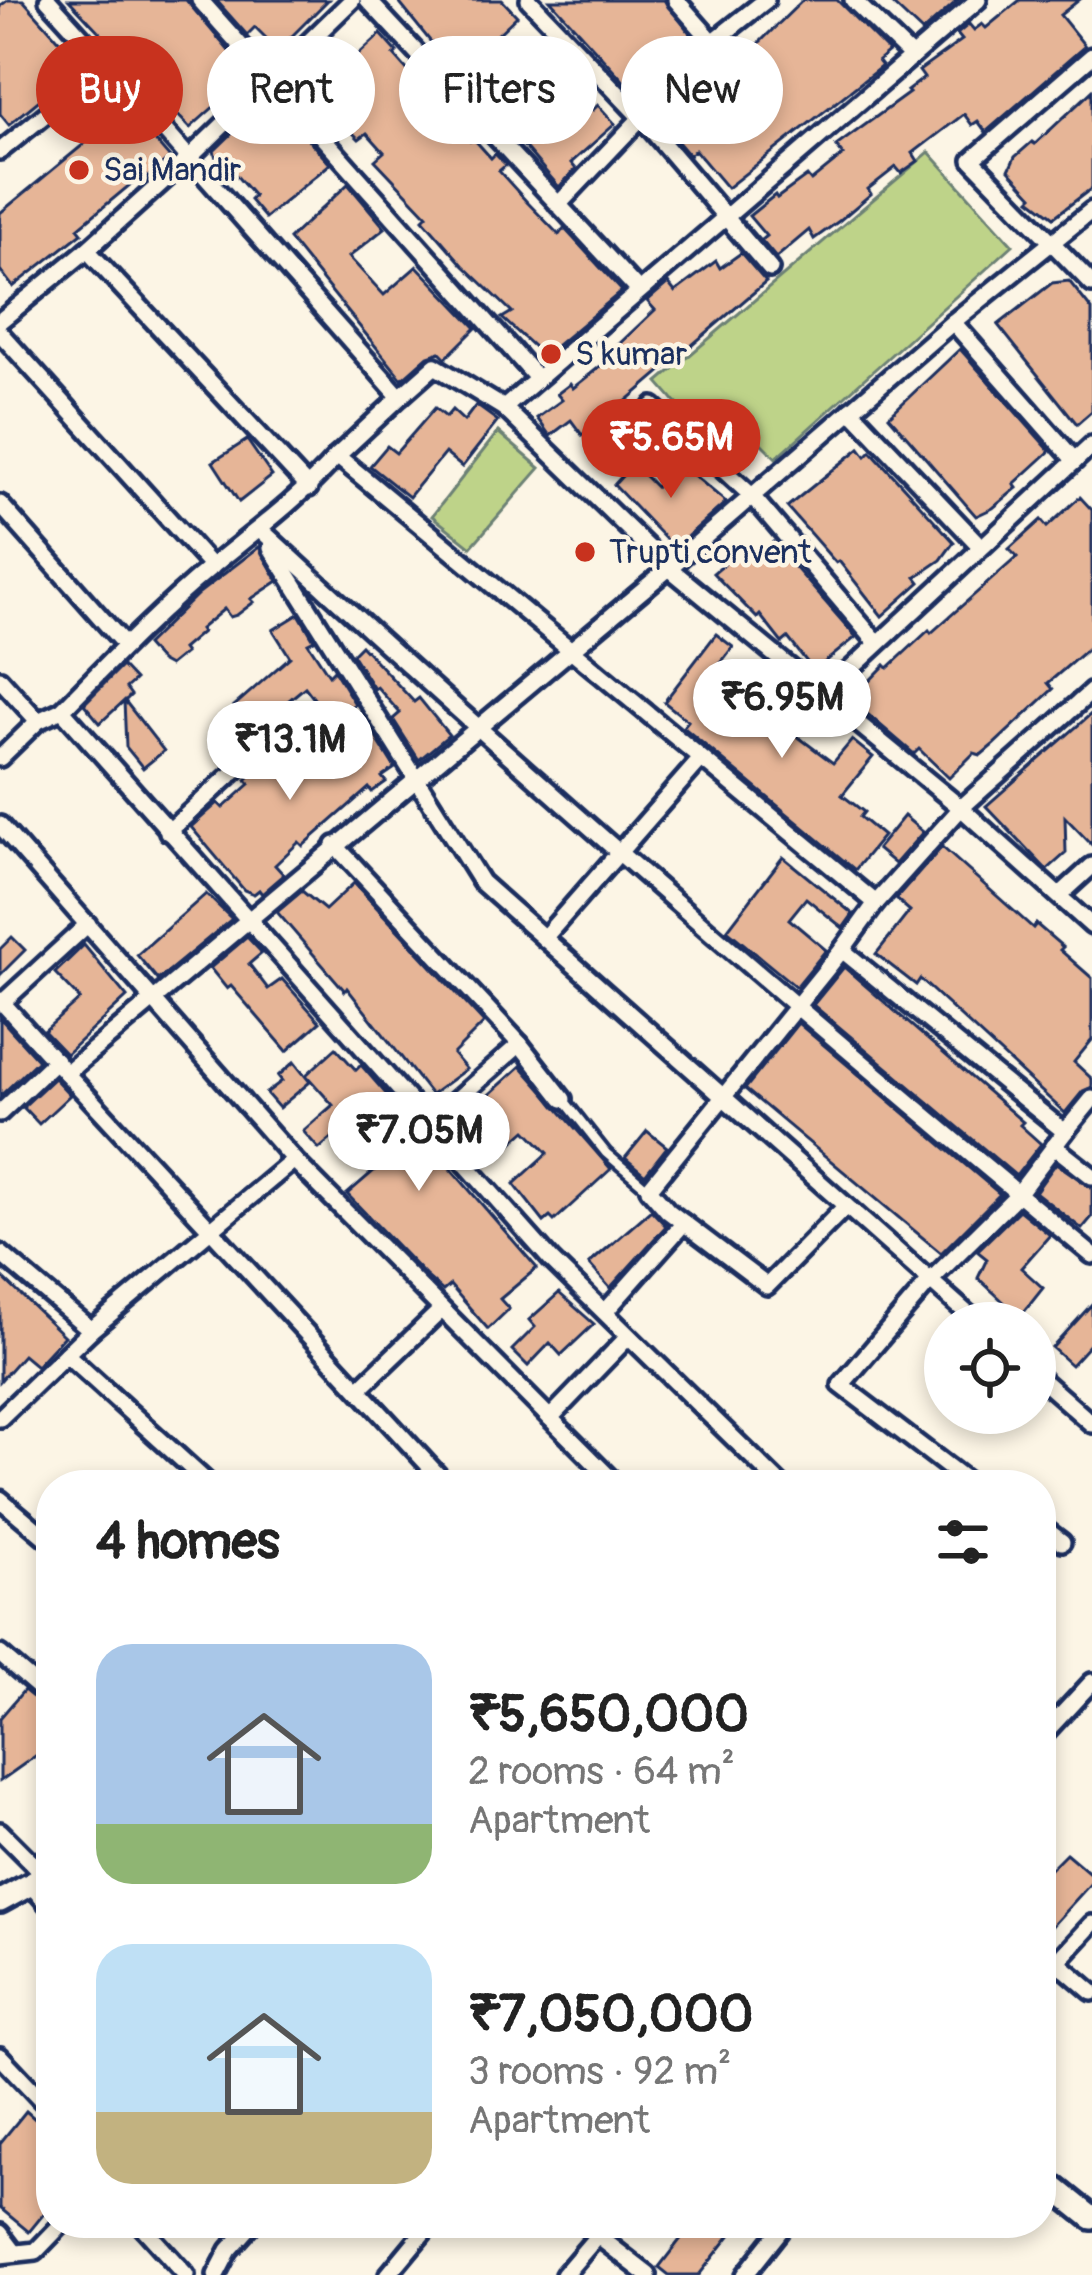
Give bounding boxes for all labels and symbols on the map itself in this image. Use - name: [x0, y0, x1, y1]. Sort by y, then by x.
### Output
- place label: Sai Mandir: [103, 150, 241, 191]
- marker: Sai Mandir: [66, 157, 92, 183]
- place label: S kumar: [575, 334, 687, 375]
- marker: S kumar: [538, 341, 564, 367]
- pin: ₹5.65M: [573, 399, 769, 501]
- place label: Trupti convent: [609, 532, 812, 573]
- marker: Trupti convent: [572, 539, 598, 565]
- pin: ₹6.95M: [684, 659, 880, 761]
- pin: ₹13.1M: [192, 701, 388, 803]
- pin: ₹7.05M: [321, 1092, 517, 1194]

